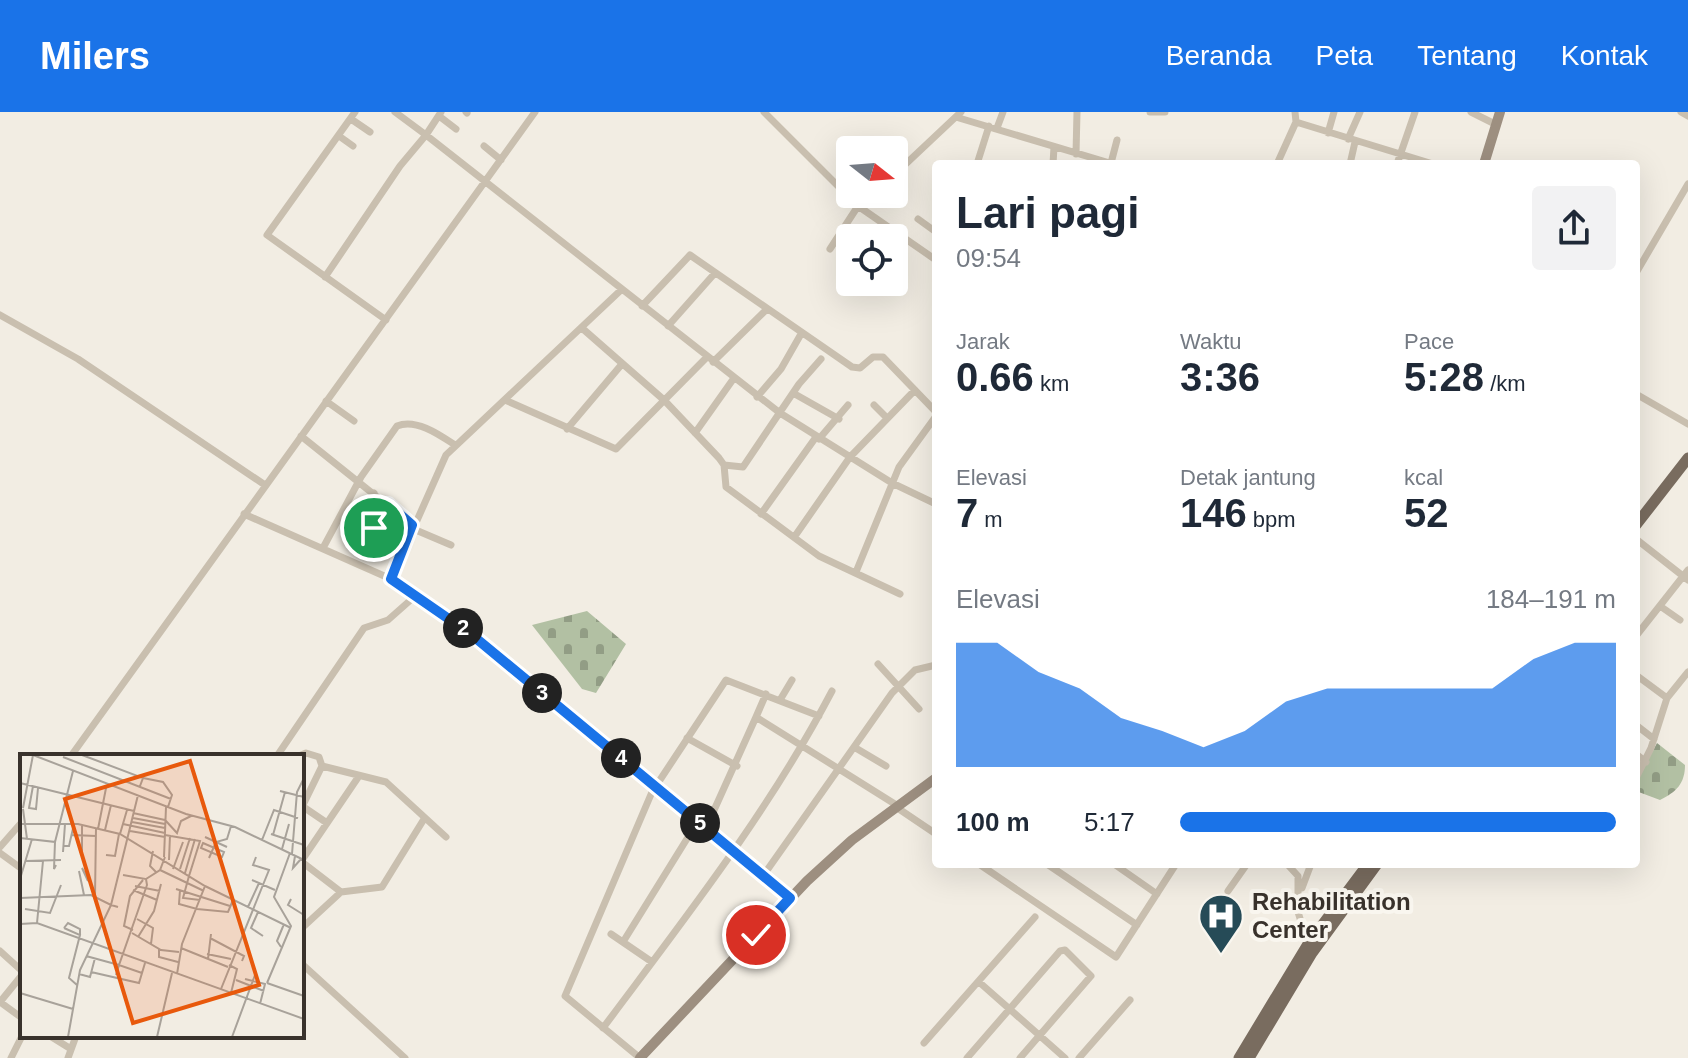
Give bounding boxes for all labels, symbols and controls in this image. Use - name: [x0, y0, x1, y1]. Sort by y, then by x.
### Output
- text: Milers: [40, 35, 150, 77]
- text: Beranda: [1166, 40, 1272, 71]
- text: Peta: [1316, 40, 1373, 71]
- text: Tentang: [1417, 40, 1517, 71]
- text: Kontak: [1561, 40, 1648, 71]
- north arrow: [836, 136, 908, 208]
- map controls: [836, 136, 908, 296]
- button: share: [1532, 186, 1616, 270]
- text: Lari pagi: [956, 188, 1139, 237]
- button: locate: [836, 224, 908, 296]
- text: 09:54: [956, 243, 1021, 273]
- text: Jarak: [956, 329, 1010, 354]
- text: Waktu: [1180, 329, 1242, 354]
- text: Pace: [1404, 329, 1454, 354]
- text: 0.66: [956, 355, 1034, 399]
- text: 3:36: [1180, 355, 1260, 399]
- text: 5:28: [1404, 355, 1484, 399]
- text: km: [1034, 371, 1069, 396]
- text: /km: [1484, 371, 1526, 396]
- text: Elevasi: [956, 465, 1027, 490]
- text: Detak jantung: [1180, 465, 1316, 490]
- text: kcal: [1404, 465, 1443, 490]
- text: 7: [956, 491, 978, 535]
- text: 146: [1180, 491, 1247, 535]
- text: 52: [1404, 491, 1449, 535]
- pin: [340, 494, 408, 562]
- icon: arrive: [352, 506, 396, 550]
- text: m: [978, 507, 1003, 532]
- text: bpm: [1247, 507, 1296, 532]
- text: Elevasi: [956, 584, 1040, 614]
- text: 184–191 m: [1486, 584, 1616, 614]
- pin: 2: [443, 608, 483, 648]
- text: 2: [457, 615, 469, 640]
- pin: 3: [522, 673, 562, 713]
- text: 3: [536, 680, 548, 705]
- pin: 4: [601, 738, 641, 778]
- text: 4: [615, 745, 627, 770]
- inset map: [20, 754, 304, 1038]
- pin: 5: [680, 803, 720, 843]
- text: 100 m: [956, 807, 1030, 837]
- text: 5:17: [1084, 807, 1135, 837]
- text: 5: [694, 810, 706, 835]
- place label: Rehabilitation Center: [1252, 888, 1411, 943]
- hospital icon: Rehabilitation Center: [1197, 892, 1245, 955]
- pin: [722, 901, 790, 969]
- icon: check: [734, 913, 778, 957]

